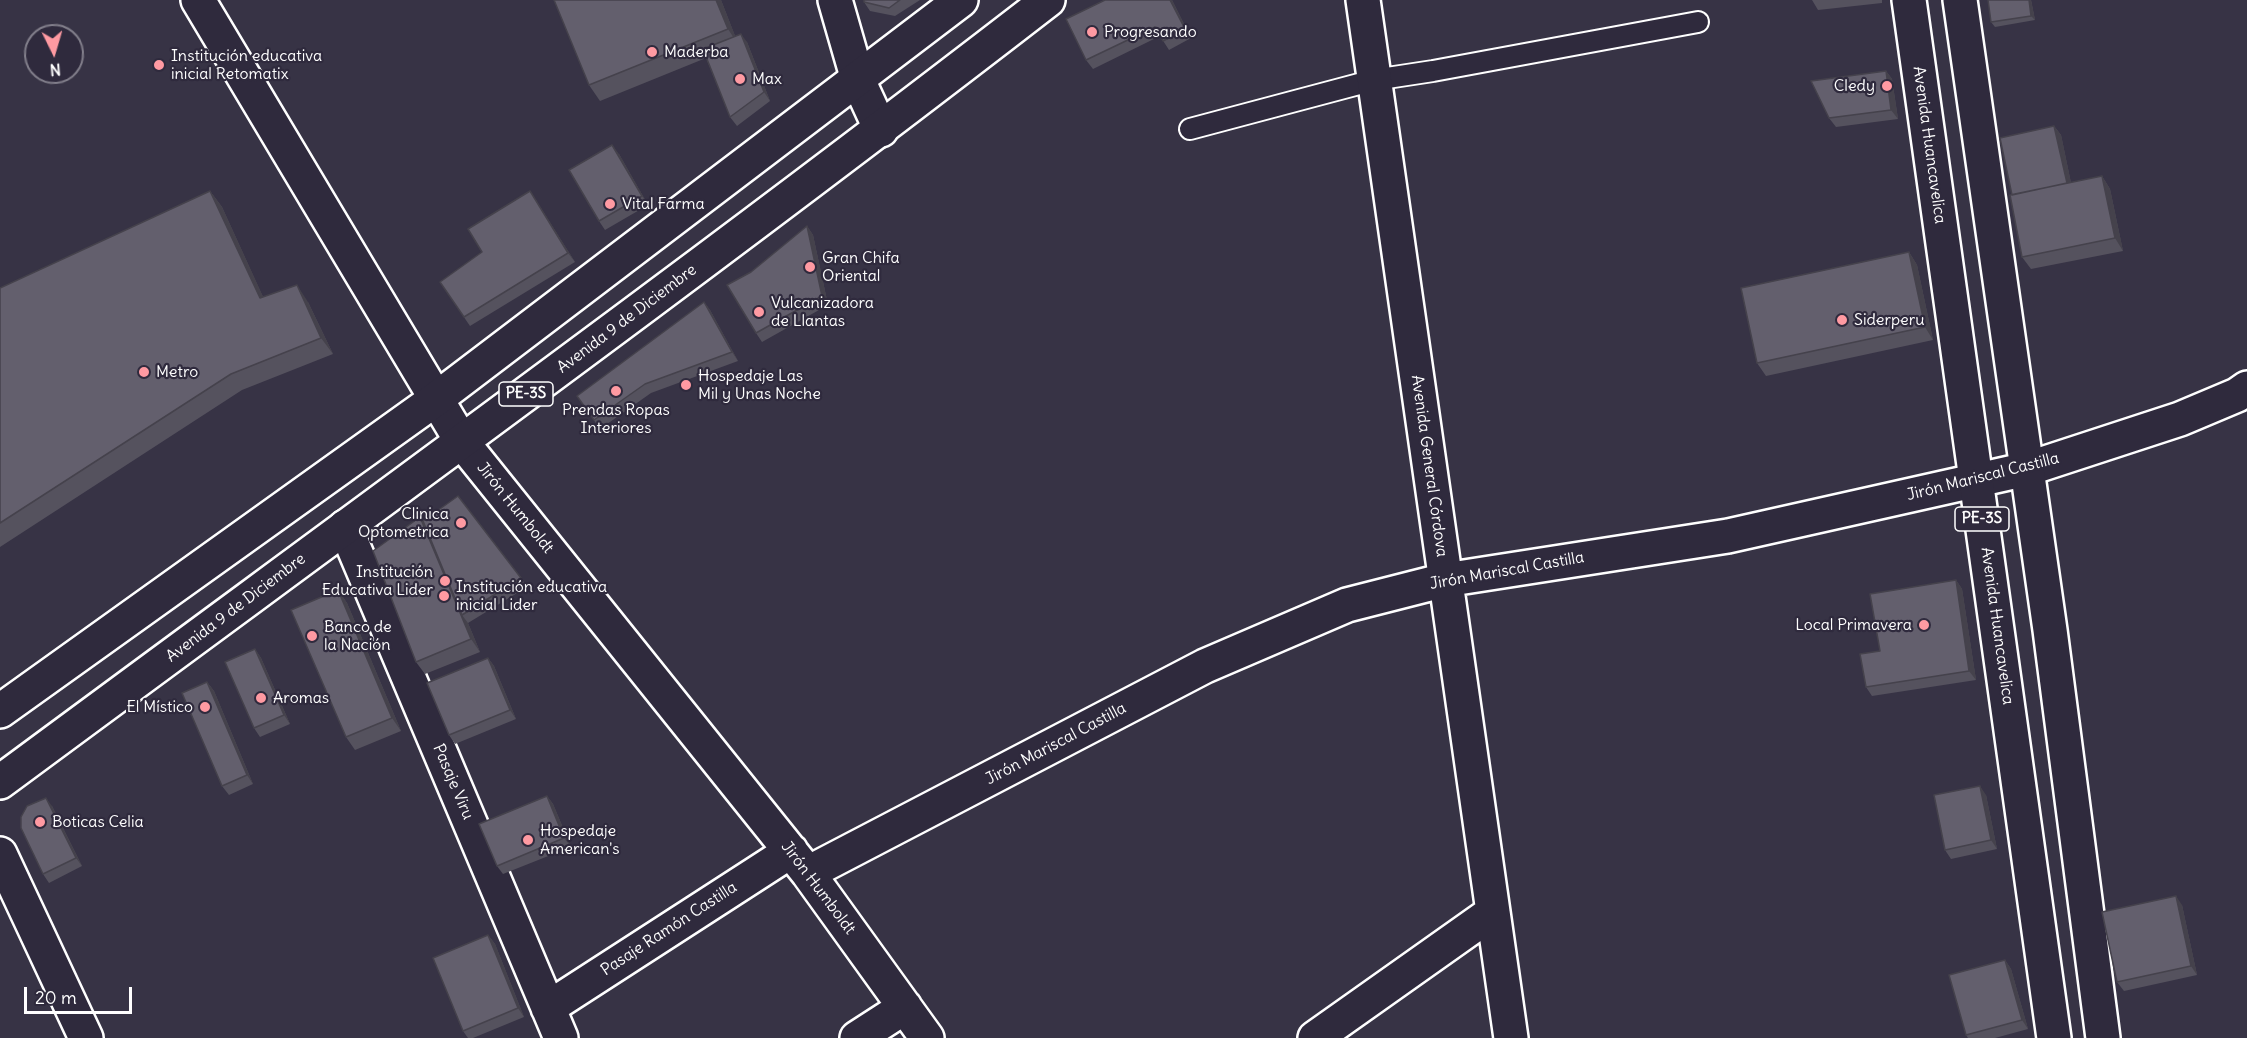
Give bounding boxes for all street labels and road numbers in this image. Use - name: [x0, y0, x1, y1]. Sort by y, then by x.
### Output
- street label: Avenida Huancavelica: [1908, 65, 1950, 225]
- street label: Avenida 9 de Diciembre: [554, 260, 700, 378]
- street label: Avenida General Córdova: [1407, 374, 1451, 558]
- road number: PE-3S: [499, 382, 553, 406]
- street label: Jirón Mariscal Castilla: [1905, 449, 2061, 505]
- street label: Jirón Humboldt: [472, 459, 558, 557]
- road number: PE-3S: [1955, 507, 2009, 531]
- street label: Avenida Huancavelica: [1976, 546, 2018, 706]
- street label: Jirón Mariscal Castilla: [1428, 548, 1586, 594]
- street label: Avenida 9 de Diciembre: [163, 549, 309, 667]
- street label: Jirón Mariscal Castilla: [982, 699, 1130, 789]
- street label: Pasaje Viru: [428, 741, 478, 823]
- street label: Jirón Humboldt: [777, 838, 859, 938]
- street label: Pasaje Ramón Castilla: [597, 878, 741, 980]

